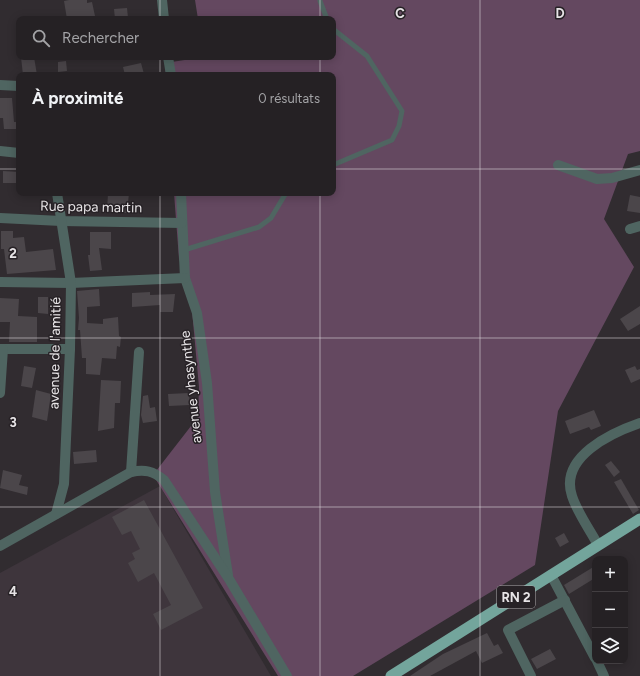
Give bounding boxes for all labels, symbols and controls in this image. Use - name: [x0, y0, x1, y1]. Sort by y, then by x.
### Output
- text: C: [395, 6, 405, 21]
- text: D: [555, 6, 565, 21]
- search box: [16, 16, 336, 60]
- icon: search: [30, 27, 52, 49]
- text: Rechercher: [62, 29, 139, 47]
- text: À proximité: [32, 88, 123, 108]
- text: 0 résultats: [258, 91, 320, 106]
- street label: Rue papa martin: [40, 198, 142, 216]
- text: 2: [9, 246, 17, 261]
- street label: avenue de l'amitié: [46, 296, 64, 409]
- street label: avenue yhasynthe: [177, 329, 205, 444]
- text: 3: [9, 415, 17, 430]
- map controls: [592, 556, 628, 664]
- button: +: [592, 556, 628, 592]
- text: 4: [9, 584, 17, 599]
- road number: RN 2: [497, 586, 535, 608]
- button: −: [592, 592, 628, 628]
- button: layers: [592, 628, 628, 664]

